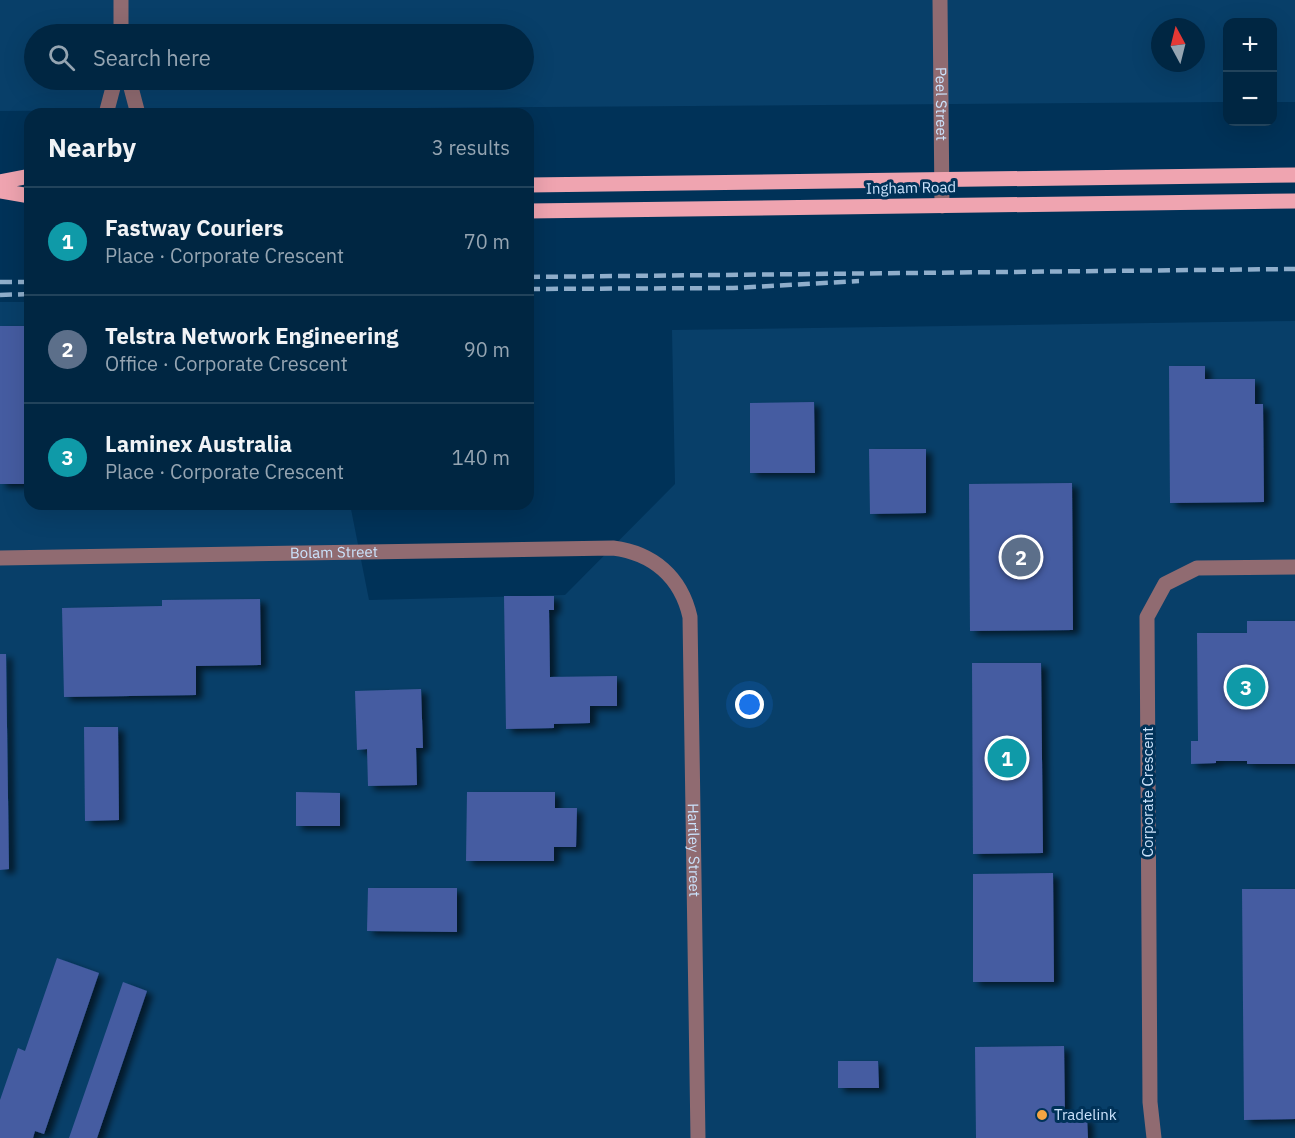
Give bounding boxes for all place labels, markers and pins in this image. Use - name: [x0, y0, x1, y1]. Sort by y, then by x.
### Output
- pin: 2: [1002, 534, 1040, 580]
- pin: 3: [1226, 664, 1266, 710]
- pin: 1: [988, 736, 1026, 780]
- place label: Tradelink: [1054, 1105, 1117, 1124]
- marker: Tradelink: [1035, 1108, 1049, 1122]

